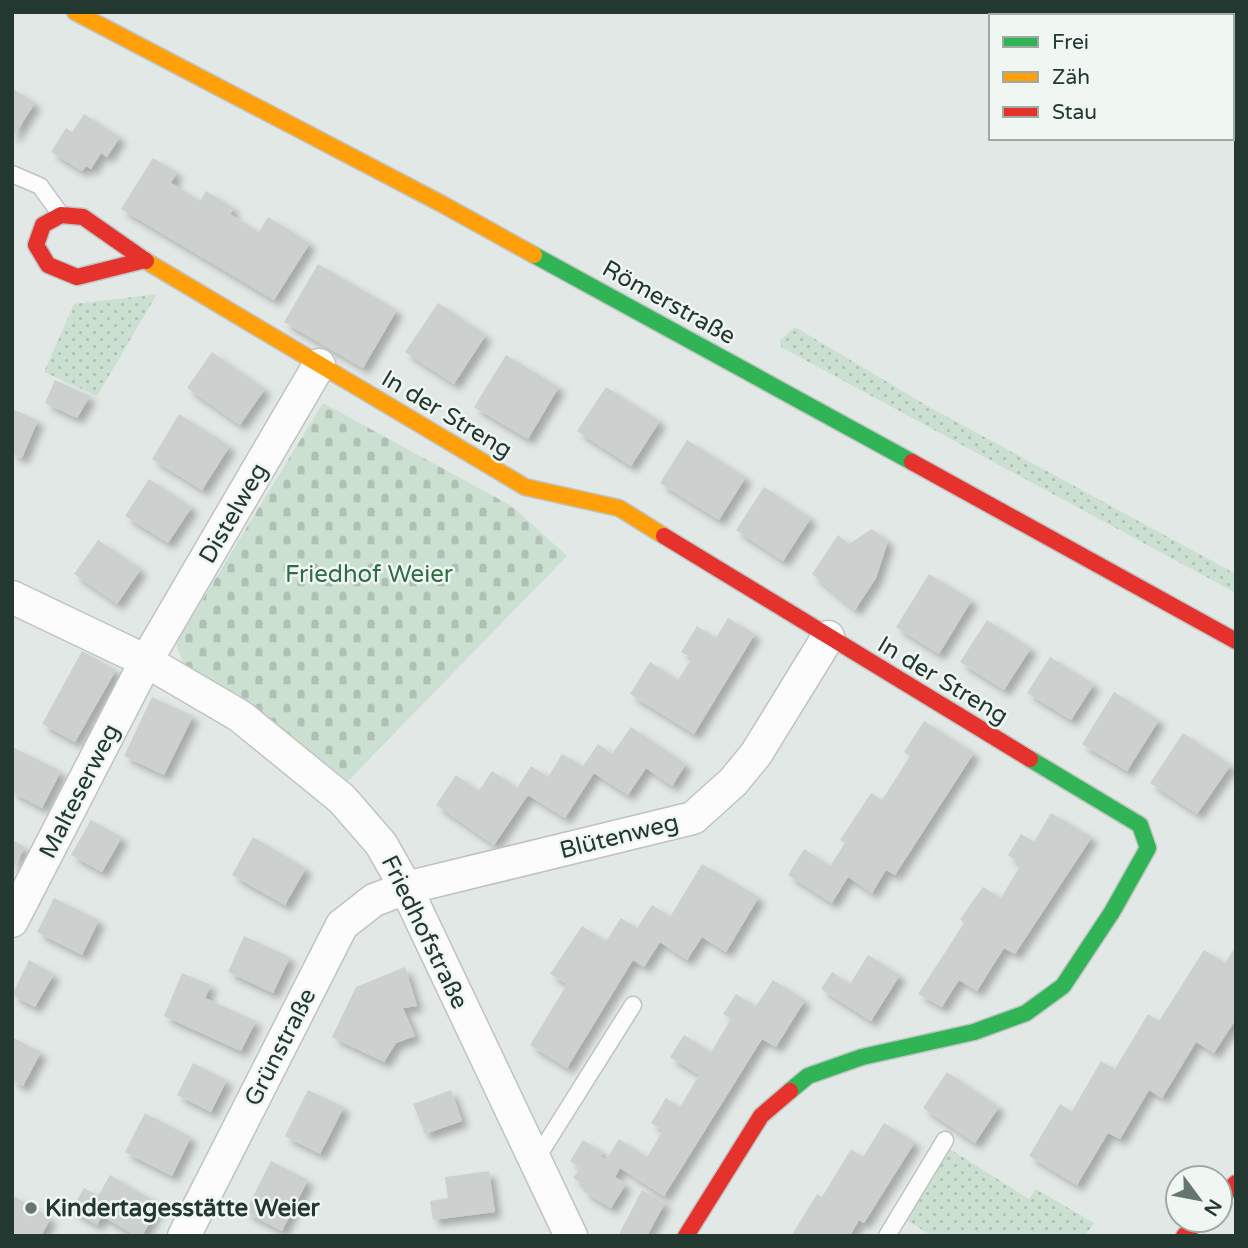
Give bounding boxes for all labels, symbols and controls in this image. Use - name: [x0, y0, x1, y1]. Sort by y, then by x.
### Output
- legend: [989, 14, 1234, 140]
- text: Frei: [1052, 30, 1089, 55]
- text: Zäh: [1052, 65, 1090, 90]
- text: Stau: [1052, 100, 1097, 125]
- street label: Römerstraße: [597, 254, 740, 351]
- street label: In der Streng: [376, 364, 517, 465]
- street label: Distelweg: [193, 458, 274, 569]
- park label: Friedhof Weier: [285, 560, 454, 589]
- street label: In der Streng: [872, 630, 1013, 731]
- street label: Malteserweg: [33, 719, 126, 863]
- street label: Blütenweg: [557, 808, 682, 865]
- street label: Friedhofstraße: [375, 851, 474, 1014]
- street label: Grünstraße: [238, 984, 322, 1111]
- north arrow: [1164, 1164, 1234, 1234]
- place label: Kindertagesstätte Weier: [45, 1194, 321, 1223]
- text: N: [1199, 1195, 1226, 1220]
- marker: Kindertagesstätte Weier: [23, 1200, 39, 1216]

